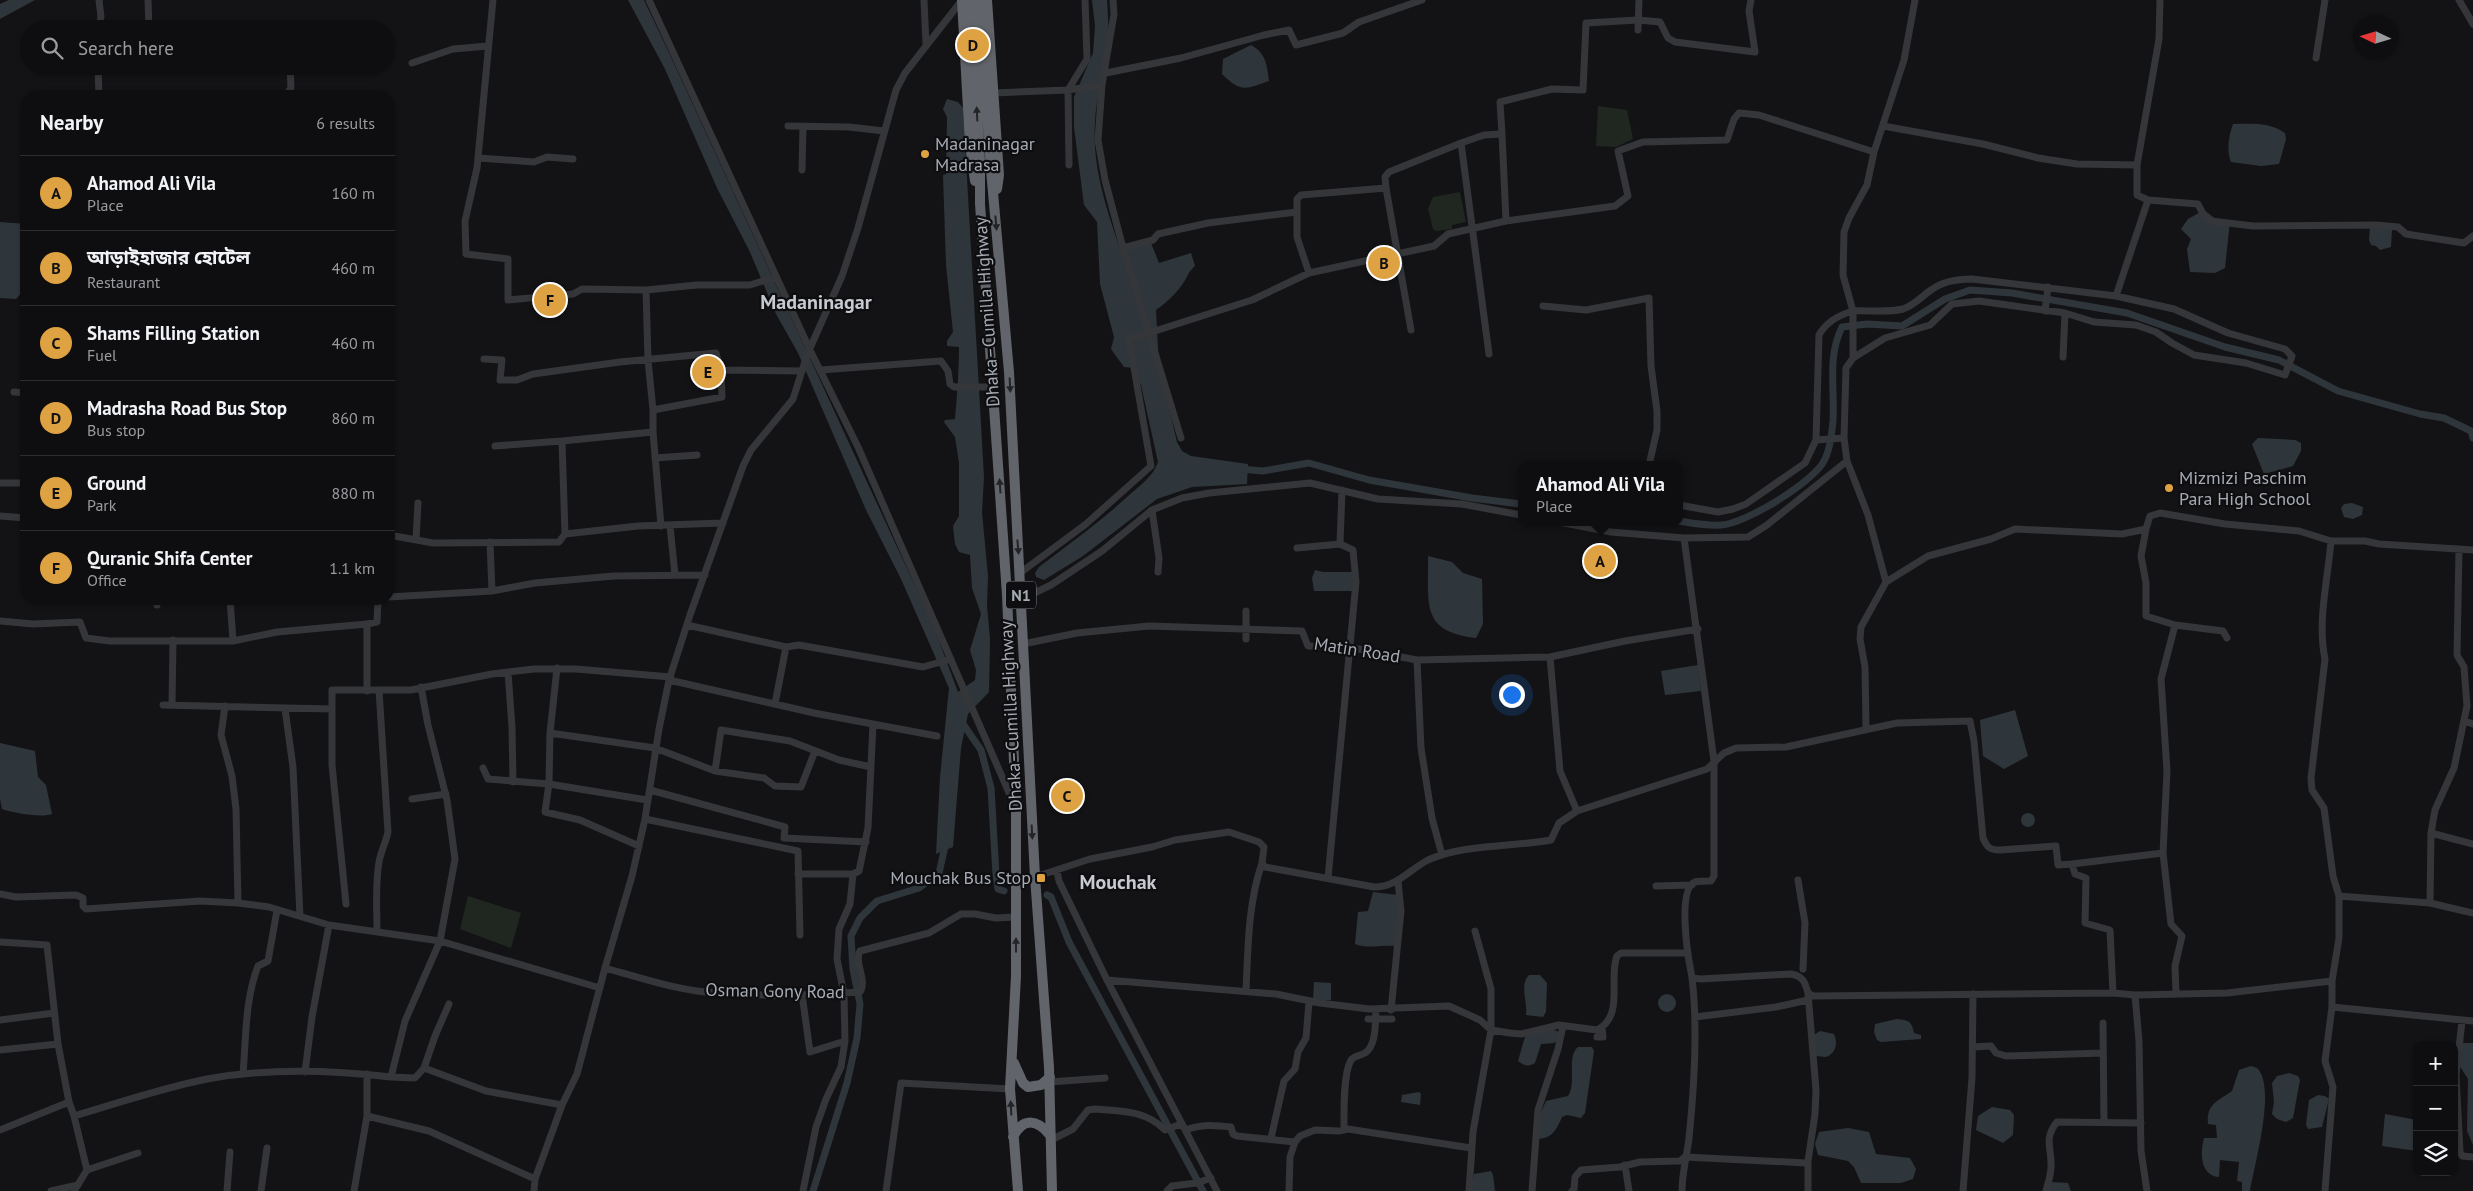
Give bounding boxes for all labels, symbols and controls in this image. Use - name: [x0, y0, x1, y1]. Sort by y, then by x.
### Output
- north arrow: [2353, 15, 2398, 60]
- search box: [20, 20, 395, 75]
- pin: D: [957, 26, 989, 64]
- icon: search: [38, 34, 66, 62]
- text: Search here: [78, 36, 174, 60]
- one-way arrow: [973, 106, 981, 122]
- text: Nearby: [40, 109, 103, 136]
- text: 6 results: [316, 113, 375, 133]
- place label: Madaninagar Madrasa: [935, 132, 1035, 176]
- marker: Madaninagar Madrasa: [919, 148, 931, 160]
- text: Ahamod Ali Vila: [87, 171, 216, 195]
- text: A: [51, 183, 61, 203]
- text: 160 m: [332, 183, 375, 203]
- text: Place: [87, 195, 124, 215]
- one-way arrow: [993, 215, 1001, 231]
- street label: Dhaka–Cumilla Highway: [968, 216, 1005, 408]
- pin: B: [1368, 244, 1400, 282]
- text: আড়াইহাজার হোটেল: [87, 245, 250, 269]
- text: B: [51, 258, 61, 278]
- text: 460 m: [332, 258, 375, 278]
- text: Restaurant: [87, 272, 160, 292]
- pin: F: [534, 281, 566, 319]
- district label: Madaninagar: [760, 289, 872, 315]
- text: Shams Filling Station: [87, 321, 260, 345]
- text: C: [52, 333, 60, 353]
- text: 460 m: [332, 333, 375, 353]
- text: Fuel: [87, 345, 117, 365]
- pin: E: [692, 353, 724, 391]
- one-way arrow: [1006, 377, 1014, 393]
- text: Madrasha Road Bus Stop: [87, 396, 287, 420]
- text: D: [51, 408, 61, 428]
- text: 860 m: [332, 408, 375, 428]
- text: Bus stop: [87, 420, 145, 440]
- popup: [1518, 461, 1683, 526]
- place label: Mizmizi Paschim Para High School: [2179, 466, 2311, 510]
- text: Ground: [87, 471, 146, 495]
- text: Ahamod Ali Vila: [1536, 472, 1665, 496]
- one-way arrow: [995, 478, 1003, 494]
- marker: Mizmizi Paschim Para High School: [2163, 482, 2175, 494]
- text: E: [52, 483, 60, 503]
- text: 880 m: [332, 483, 375, 503]
- text: Park: [87, 495, 116, 515]
- text: Place: [1536, 496, 1573, 516]
- one-way arrow: [1014, 540, 1022, 556]
- pin: A: [1584, 542, 1616, 580]
- text: Quranic Shifa Center: [87, 546, 253, 570]
- text: F: [52, 558, 60, 578]
- text: 1.1 km: [329, 558, 375, 578]
- text: Office: [87, 570, 127, 590]
- road number: N1: [1006, 582, 1036, 608]
- street label: Dhaka–Cumilla Highway: [994, 620, 1027, 812]
- street label: Matin Road: [1312, 631, 1402, 668]
- your location: [1499, 682, 1525, 708]
- pin: C: [1051, 777, 1083, 815]
- one-way arrow: [1029, 824, 1037, 840]
- place label: Mouchak Bus Stop: [890, 866, 1031, 889]
- district label: Mouchak: [1080, 869, 1157, 895]
- marker: Mouchak Bus Stop: [1035, 872, 1047, 884]
- one-way arrow: [1012, 937, 1020, 953]
- street label: Osman Gony Road: [705, 978, 845, 1003]
- map controls: [2413, 1041, 2458, 1176]
- button: +: [2413, 1041, 2458, 1086]
- button: −: [2413, 1086, 2458, 1131]
- one-way arrow: [1007, 1099, 1015, 1115]
- button: layers: [2413, 1131, 2458, 1176]

